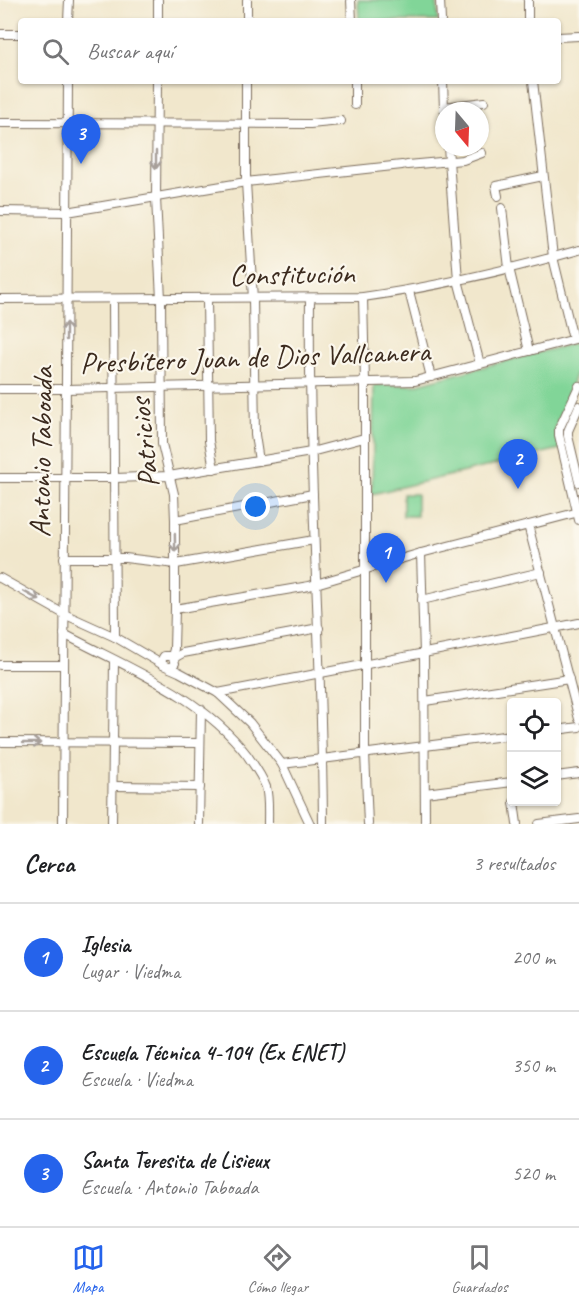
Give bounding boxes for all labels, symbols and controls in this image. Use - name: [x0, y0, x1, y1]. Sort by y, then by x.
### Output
- search box: [18, 18, 561, 84]
- icon: search: [39, 35, 72, 68]
- text: Buscar aquí: [87, 37, 173, 65]
- north arrow: [435, 102, 489, 156]
- pin: 3: [62, 114, 100, 164]
- one-way arrow: [150, 150, 162, 170]
- street label: Constitución: [229, 254, 356, 294]
- one-way arrow: [60, 321, 72, 341]
- street label: Presbítero Juan de Dios Vallcanera: [79, 332, 433, 382]
- street label: Antonio Taboada: [21, 364, 62, 538]
- street label: Patricios: [120, 394, 168, 490]
- pin: 2: [498, 440, 538, 489]
- your location: [241, 492, 270, 521]
- one-way arrow: [170, 532, 181, 552]
- pin: 1: [366, 534, 406, 583]
- one-way arrow: [23, 590, 40, 602]
- map controls: [507, 698, 561, 806]
- button: locate: [507, 698, 561, 752]
- one-way arrow: [21, 737, 41, 749]
- button: layers: [507, 752, 561, 806]
- text: Cerca: [24, 847, 74, 880]
- text: 3 resultados: [473, 851, 555, 876]
- text: Iglesia: [81, 931, 130, 959]
- text: 1: [39, 945, 48, 970]
- text: 200 m: [512, 945, 555, 970]
- text: Lugar · Viedma: [81, 959, 180, 984]
- text: Escuela Técnica 4-104 (Ex ENET): [81, 1039, 344, 1067]
- text: 2: [39, 1053, 48, 1078]
- text: 350 m: [512, 1053, 555, 1078]
- text: Escuela · Viedma: [81, 1067, 193, 1092]
- text: Santa Teresita de Lisieux: [81, 1147, 269, 1175]
- text: 3: [39, 1161, 48, 1186]
- text: 520 m: [512, 1161, 555, 1186]
- text: Escuela · Antonio Taboada: [81, 1175, 258, 1200]
- tab: Mapa: [72, 1241, 105, 1297]
- tab: Cómo llegar: [248, 1241, 308, 1297]
- tab: Guardados: [451, 1241, 507, 1297]

